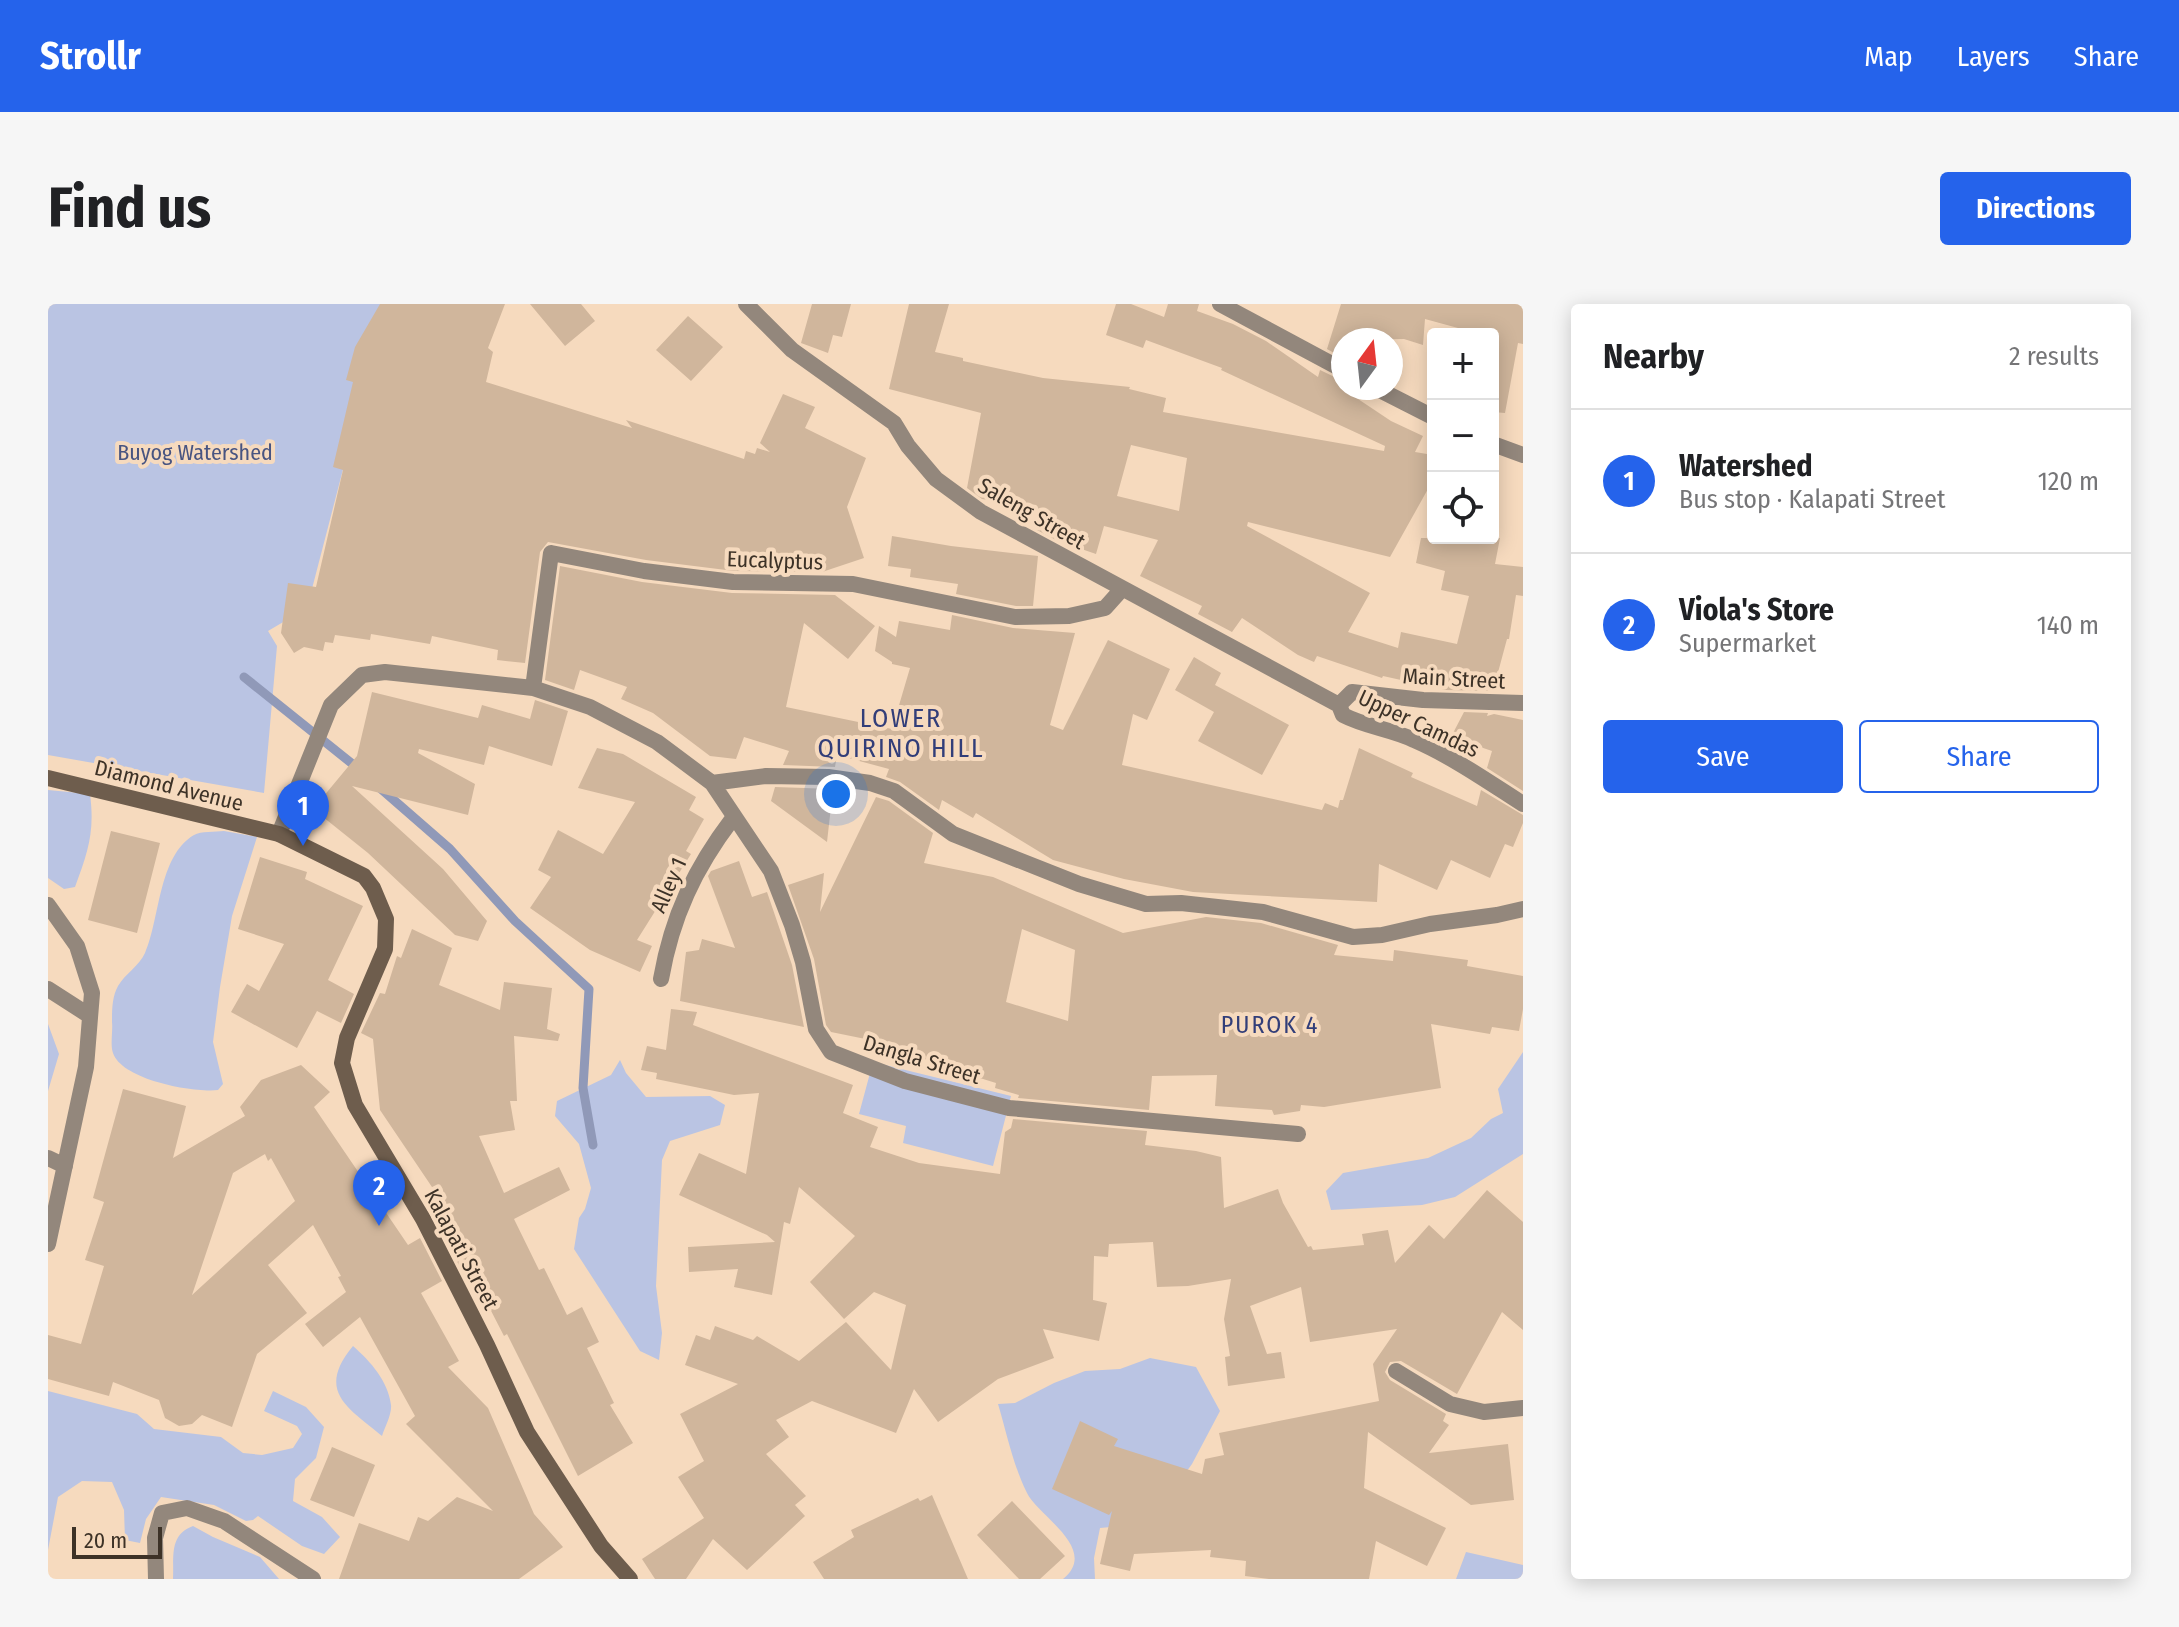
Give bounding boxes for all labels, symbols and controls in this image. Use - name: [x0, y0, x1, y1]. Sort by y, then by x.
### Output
- text: Strollr: [40, 33, 141, 79]
- text: Map: [1864, 40, 1913, 73]
- text: Layers: [1957, 40, 2030, 73]
- text: Share: [2074, 40, 2139, 73]
- button: Directions: [1940, 172, 2131, 245]
- text: Find us: [48, 175, 211, 242]
- north arrow: [1331, 328, 1403, 400]
- map controls: [1427, 328, 1499, 544]
- button: +: [1427, 328, 1499, 400]
- text: Nearby: [1603, 336, 1704, 377]
- text: 2 results: [2009, 341, 2099, 372]
- button: −: [1427, 400, 1499, 472]
- park label: Buyog Watershed: [117, 439, 273, 466]
- text: Watershed: [1679, 448, 1813, 484]
- text: 1: [1624, 466, 1635, 497]
- text: 120 m: [2038, 466, 2099, 497]
- street label: Saleng Street: [973, 472, 1091, 555]
- button: locate: [1427, 472, 1499, 544]
- text: Bus stop · Kalapati Street: [1679, 484, 1945, 515]
- street label: Eucalyptus: [726, 545, 824, 576]
- text: Viola's Store: [1679, 592, 1834, 628]
- text: 2: [1623, 610, 1635, 641]
- text: 140 m: [2037, 610, 2099, 641]
- text: Supermarket: [1679, 628, 1816, 659]
- street label: Main Street: [1402, 662, 1507, 695]
- street label: Upper Camdas: [1354, 684, 1484, 763]
- district label: LOWER QUIRINO HILL: [817, 703, 985, 764]
- button: Save: [1603, 720, 1843, 793]
- button: Share: [1859, 720, 2099, 793]
- street label: Diamond Avenue: [92, 754, 246, 817]
- your location: [816, 774, 856, 814]
- pin: 1: [277, 780, 329, 846]
- street label: Alley 1: [644, 853, 692, 917]
- district label: PUROK 4: [1221, 1011, 1319, 1039]
- street label: Dangla Street: [860, 1029, 984, 1090]
- pin: 2: [353, 1160, 405, 1226]
- street label: Kalapati Street: [418, 1184, 505, 1315]
- scale bar: [72, 1523, 162, 1559]
- text: 20 m: [84, 1527, 127, 1554]

